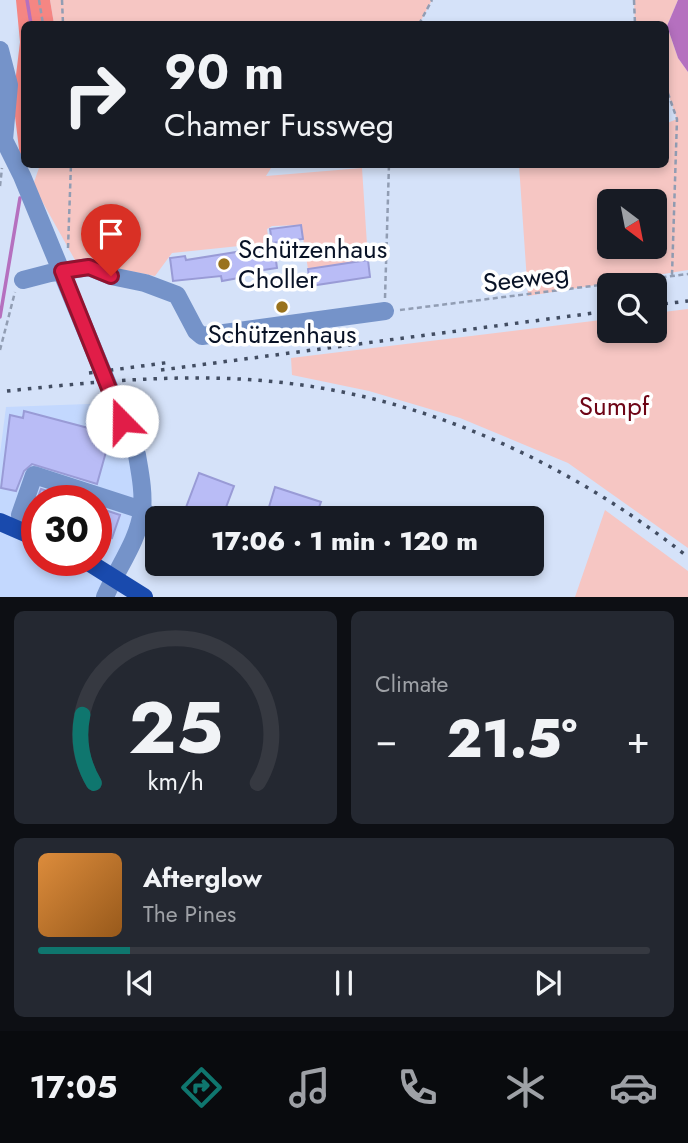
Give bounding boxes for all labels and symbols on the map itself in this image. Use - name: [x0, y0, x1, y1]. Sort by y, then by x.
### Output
- north arrow: [597, 189, 667, 259]
- pin: [81, 204, 141, 276]
- place label: Schützenhaus Choller: [238, 230, 387, 298]
- street label: Seeweg: [481, 254, 571, 302]
- marker: Schützenhaus Choller: [216, 256, 232, 272]
- marker: Schützenhaus: [274, 299, 290, 315]
- place label: Schützenhaus: [207, 315, 357, 353]
- position arrow: [85, 384, 159, 458]
- park label: Sumpf: [579, 387, 650, 425]
- speed limit sign: 30: [21, 485, 112, 576]

